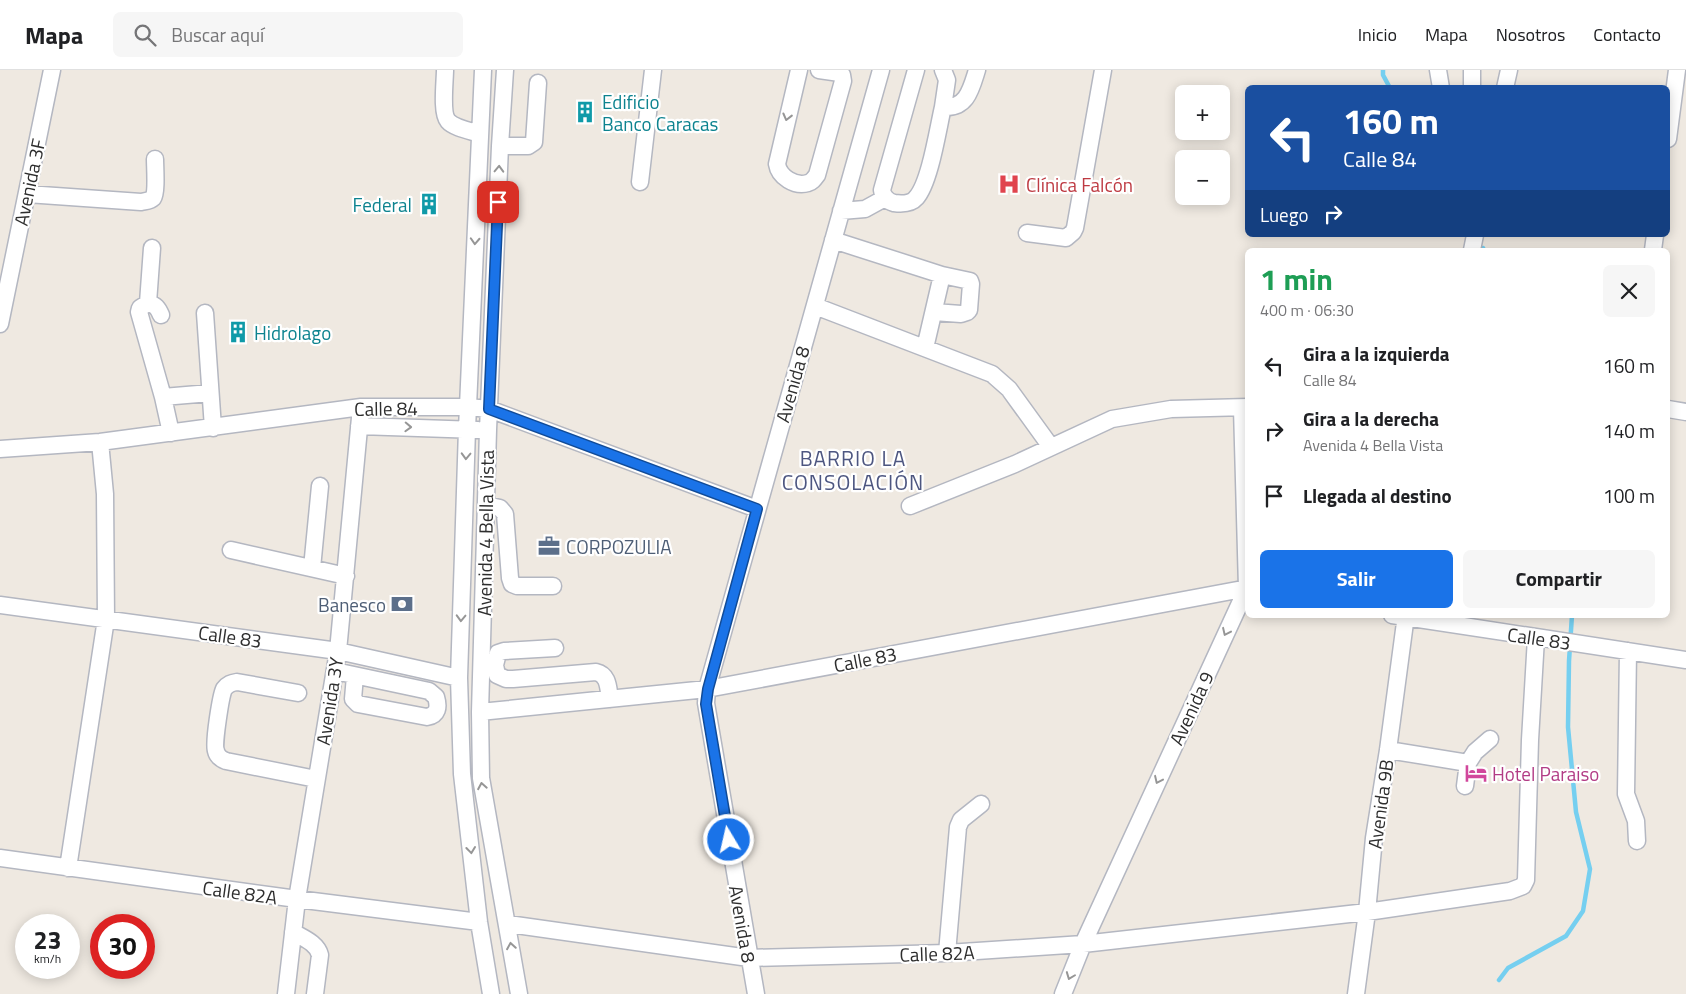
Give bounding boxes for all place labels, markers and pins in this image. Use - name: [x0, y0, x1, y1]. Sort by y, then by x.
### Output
- place label: Edificio Banco Caracas: [602, 87, 719, 138]
- building icon: Edificio Banco Caracas: [572, 99, 598, 125]
- place label: Clínica Falcón: [1026, 170, 1133, 199]
- hospital icon: Clínica Falcón: [996, 171, 1022, 197]
- pin: [477, 181, 519, 223]
- place label: Federal: [353, 190, 412, 219]
- building icon: Federal: [416, 191, 442, 217]
- place label: Hidrolago: [254, 318, 331, 347]
- building icon: Hidrolago: [225, 319, 251, 345]
- place label: CORPOZULIA: [566, 532, 672, 561]
- office icon: CORPOZULIA: [536, 533, 562, 559]
- place label: Banesco: [318, 590, 386, 619]
- bank icon: Banesco: [389, 591, 415, 617]
- place label: Hotel Paraiso: [1492, 759, 1599, 788]
- hotel icon: Hotel Paraiso: [1463, 760, 1489, 786]

